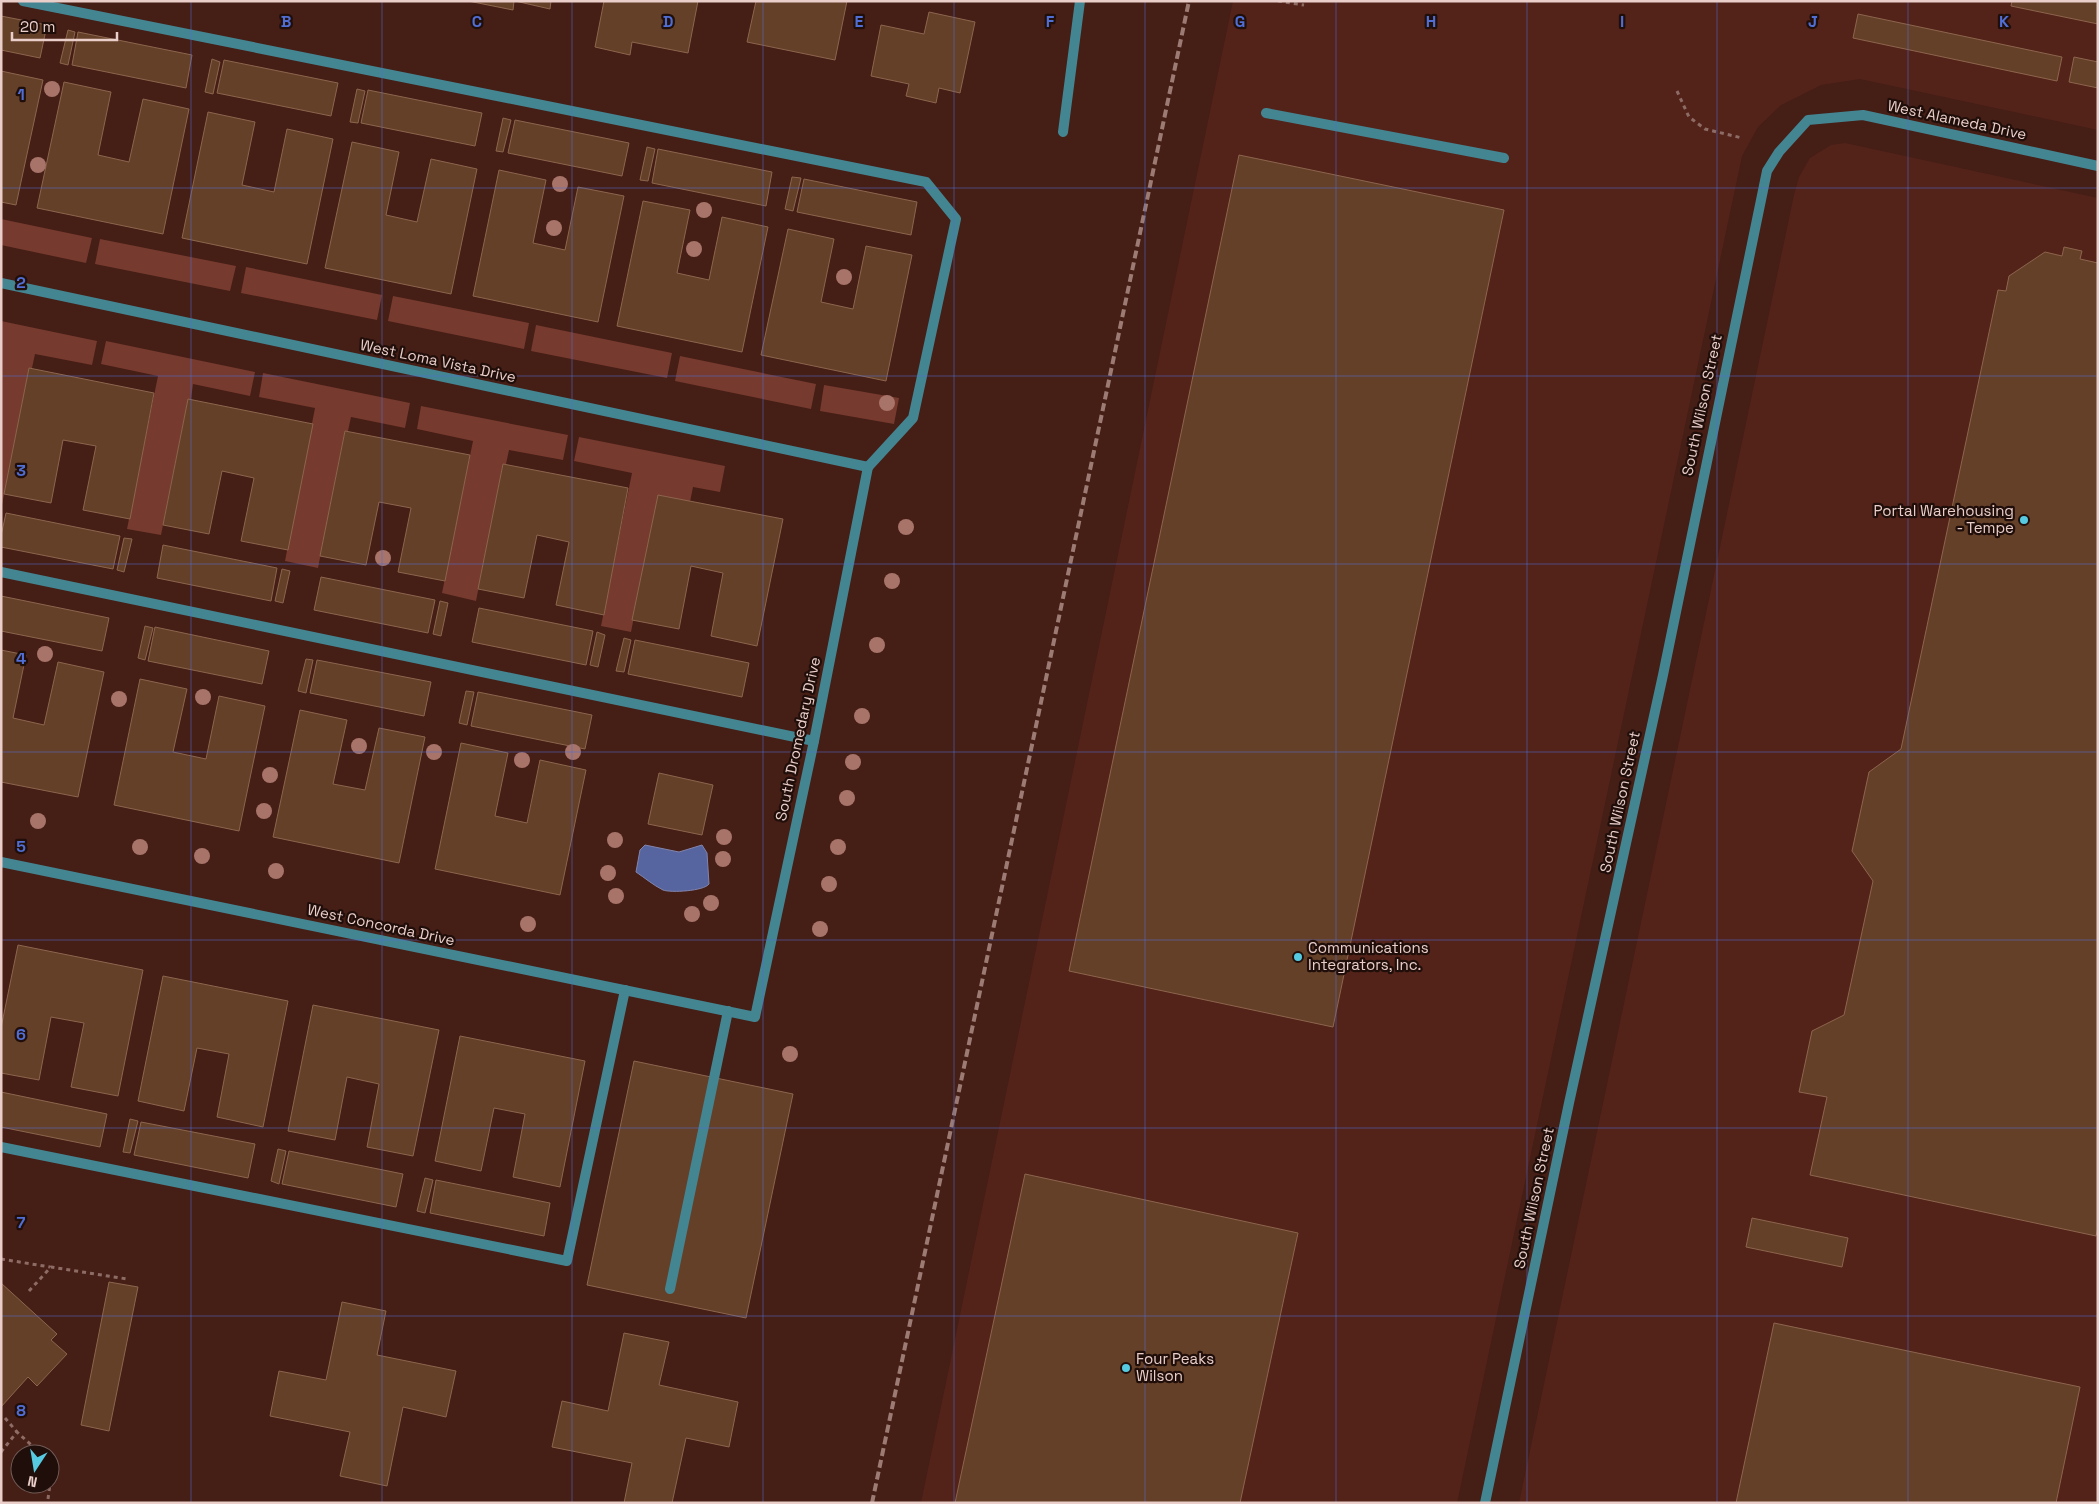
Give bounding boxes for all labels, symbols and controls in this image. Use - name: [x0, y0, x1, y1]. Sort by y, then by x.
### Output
- scale bar: [12, 10, 118, 42]
- text: B: [281, 11, 291, 32]
- text: C: [472, 11, 482, 32]
- text: D: [663, 11, 673, 32]
- text: E: [855, 11, 864, 32]
- text: F: [1046, 11, 1055, 32]
- text: G: [1235, 11, 1245, 32]
- text: H: [1426, 11, 1436, 32]
- text: I: [1620, 11, 1624, 32]
- text: J: [1808, 11, 1818, 32]
- text: K: [1999, 11, 2009, 32]
- text: 20 m: [20, 17, 55, 36]
- text: 1: [17, 84, 25, 105]
- street label: West Alameda Drive: [1886, 95, 2028, 144]
- text: 2: [16, 272, 26, 293]
- street label: South Wilson Street: [1677, 332, 1726, 477]
- street label: West Loma Vista Drive: [358, 335, 518, 386]
- text: 3: [16, 460, 26, 481]
- place label: Portal Warehousing - Tempe: [1873, 501, 2014, 537]
- marker: Portal Warehousing - Tempe: [2018, 514, 2030, 526]
- text: 4: [16, 648, 26, 669]
- street label: South Dromedary Drive: [771, 655, 824, 822]
- street label: South Wilson Street: [1595, 729, 1644, 874]
- text: 5: [16, 836, 26, 857]
- street label: West Concorda Drive: [306, 900, 457, 949]
- place label: Communications Integrators, Inc.: [1308, 938, 1429, 974]
- marker: Communications Integrators, Inc.: [1292, 951, 1304, 963]
- text: 6: [16, 1024, 26, 1045]
- street label: South Wilson Street: [1509, 1125, 1558, 1270]
- text: 7: [17, 1212, 26, 1233]
- place label: Four Peaks Wilson: [1136, 1349, 1214, 1385]
- marker: Four Peaks Wilson: [1120, 1362, 1132, 1374]
- text: 8: [16, 1400, 26, 1421]
- north arrow: [10, 1444, 60, 1494]
- text: N: [26, 1472, 39, 1491]

